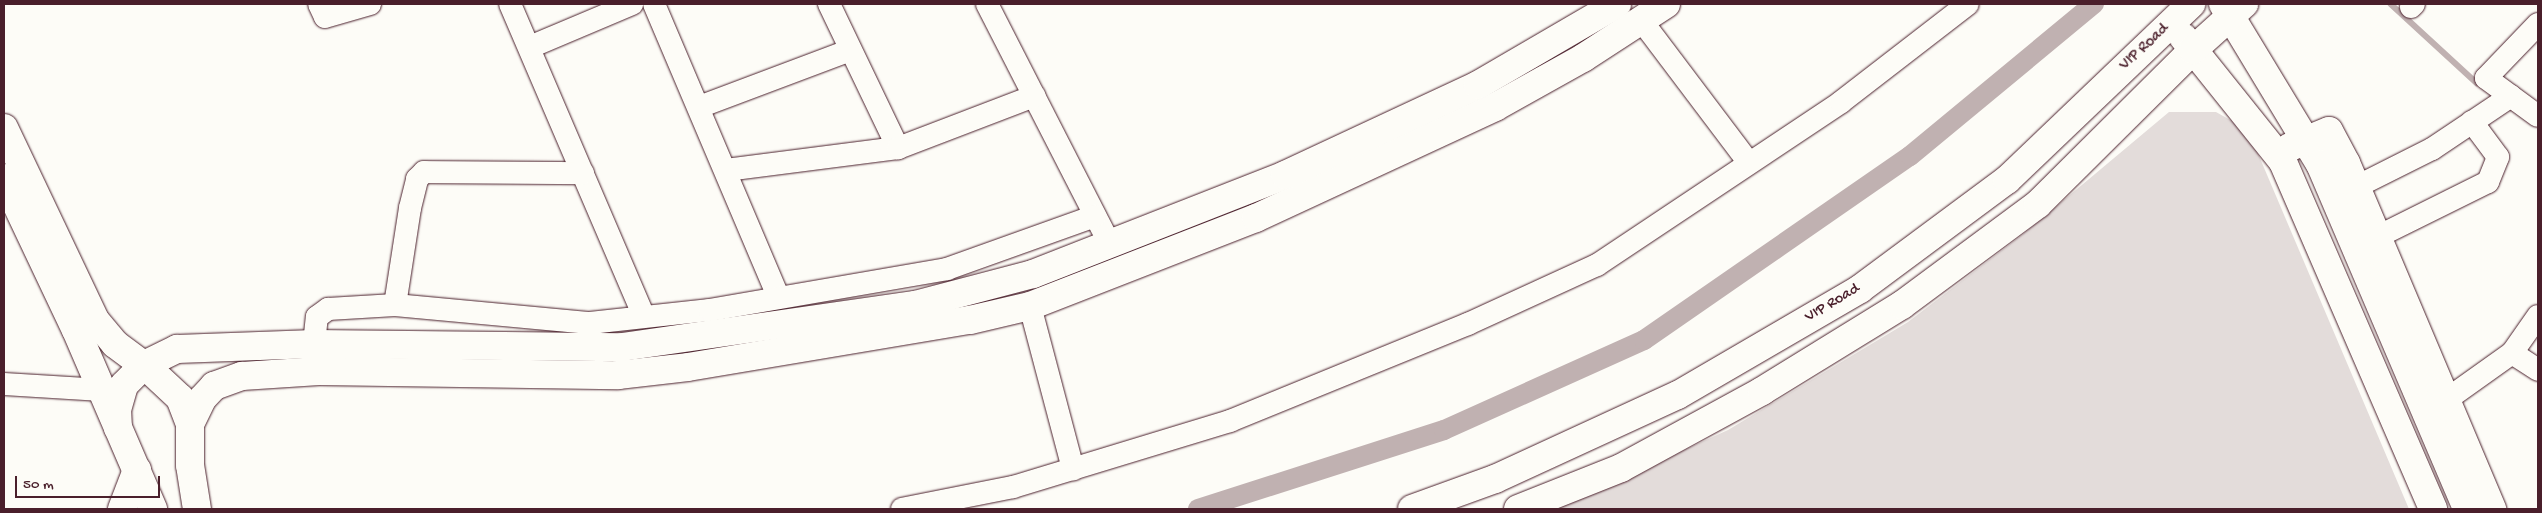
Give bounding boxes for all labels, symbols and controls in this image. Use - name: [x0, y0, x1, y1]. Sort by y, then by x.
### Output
- street label: VIP Road: [2116, 20, 2174, 76]
- street label: VIP Road: [1802, 280, 1864, 328]
- scale bar: [18, 466, 162, 498]
- text: 50 m: [23, 476, 54, 494]

